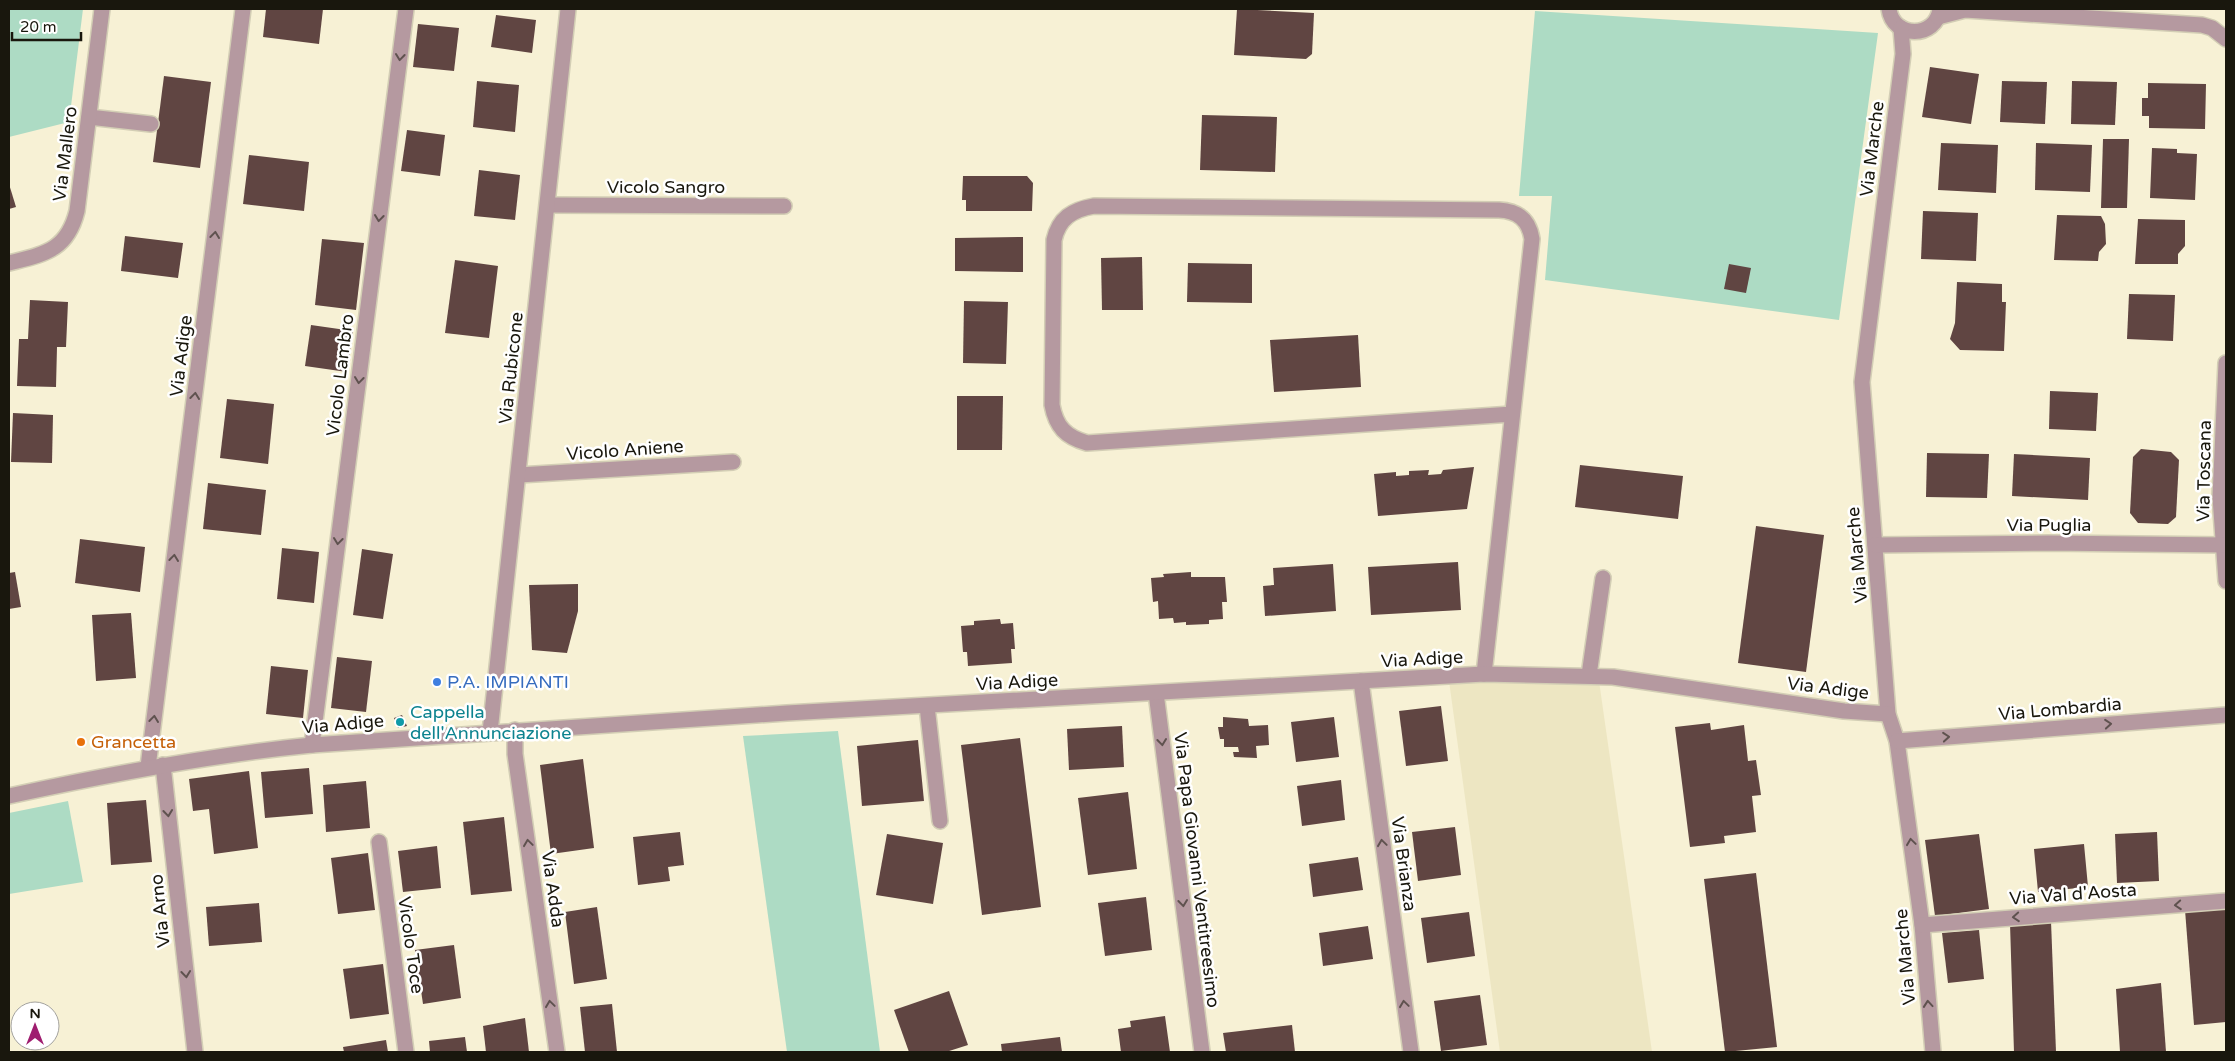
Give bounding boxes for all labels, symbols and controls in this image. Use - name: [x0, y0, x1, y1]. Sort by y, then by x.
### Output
- scale bar: [12, 10, 81, 42]
- text: 20 m: [20, 18, 57, 36]
- one-way arrow: [395, 53, 405, 61]
- street label: Via Marche: [1855, 100, 1889, 198]
- street label: Via Mallero: [48, 105, 82, 203]
- street label: Vicolo Sangro: [607, 176, 725, 198]
- one-way arrow: [374, 215, 385, 223]
- one-way arrow: [209, 231, 220, 239]
- street label: Via Rubicone: [494, 311, 528, 425]
- street label: Vicolo Lambro: [322, 312, 358, 438]
- street label: Via Adige: [165, 314, 197, 398]
- one-way arrow: [354, 376, 365, 384]
- one-way arrow: [189, 392, 199, 401]
- street label: Via Toscana: [2192, 420, 2216, 522]
- street label: Vicolo Aniene: [566, 435, 684, 465]
- street label: Via Marche: [1842, 506, 1872, 604]
- street label: Via Puglia: [2007, 514, 2091, 536]
- one-way arrow: [333, 537, 344, 545]
- one-way arrow: [168, 553, 179, 561]
- street label: Via Adige: [1380, 646, 1464, 672]
- street label: Via Adige: [975, 669, 1059, 695]
- place label: P.A. IMPIANTI: [447, 671, 569, 693]
- street label: Via Adige: [1786, 672, 1870, 704]
- marker: P.A. IMPIANTI: [431, 676, 443, 688]
- street label: Via Lombardia: [1998, 693, 2122, 725]
- place label: Cappella dell'Annunciazione: [410, 701, 571, 744]
- street label: Via Adige: [301, 709, 385, 739]
- one-way arrow: [148, 715, 159, 723]
- marker: Cappella dell'Annunciazione: [394, 716, 406, 728]
- one-way arrow: [2104, 719, 2112, 730]
- place label: Grancetta: [91, 731, 176, 753]
- street label: Via Papa Giovanni Ventitreesimo: [1169, 731, 1225, 1009]
- one-way arrow: [1942, 732, 1950, 743]
- marker: Grancetta: [75, 736, 87, 748]
- one-way arrow: [1156, 738, 1167, 746]
- one-way arrow: [162, 809, 173, 817]
- street label: Via Brianza: [1386, 815, 1422, 913]
- one-way arrow: [1906, 838, 1917, 846]
- one-way arrow: [523, 839, 533, 847]
- one-way arrow: [1378, 839, 1388, 847]
- street label: Via Adda: [537, 849, 569, 929]
- street label: Via Arno: [145, 873, 175, 949]
- street label: Via Val d'Aosta: [2009, 879, 2137, 909]
- street label: Vicolo Toce: [393, 895, 429, 995]
- one-way arrow: [1177, 899, 1188, 907]
- one-way arrow: [2173, 899, 2181, 910]
- street label: Via Marche: [1890, 908, 1920, 1006]
- one-way arrow: [2011, 912, 2019, 923]
- one-way arrow: [180, 971, 191, 979]
- one-way arrow: [1923, 999, 1934, 1007]
- one-way arrow: [545, 1000, 556, 1008]
- one-way arrow: [1399, 1000, 1410, 1008]
- north arrow: [10, 1001, 60, 1051]
- text: N: [29, 1005, 41, 1022]

